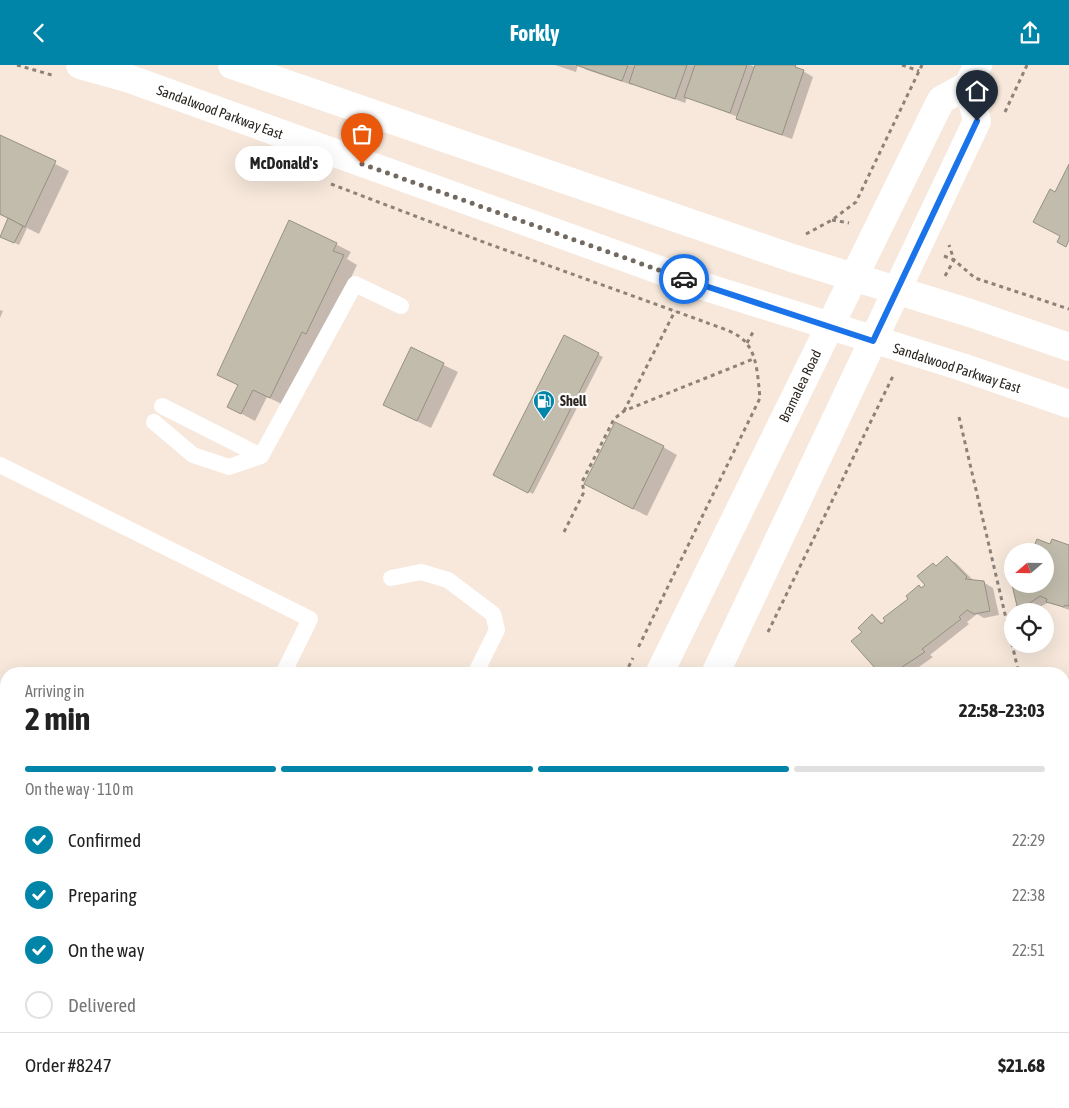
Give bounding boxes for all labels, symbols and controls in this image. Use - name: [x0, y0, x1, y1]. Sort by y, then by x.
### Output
- icon: back: [25, 19, 53, 47]
- icon: share: [1016, 19, 1044, 47]
- text: Forkly: [510, 20, 559, 46]
- pin: [956, 70, 998, 121]
- icon: home: [963, 77, 991, 105]
- street label: Sandalwood Parkway East: [155, 82, 285, 142]
- pin: [341, 113, 383, 164]
- icon: bag: [348, 120, 376, 148]
- callout: McDonald's: [235, 147, 332, 181]
- text: McDonald's: [250, 154, 318, 172]
- courier: [659, 254, 709, 304]
- icon: car: [670, 265, 698, 293]
- street label: Sandalwood Parkway East: [891, 340, 1023, 396]
- street label: Bramalea Road: [776, 347, 824, 425]
- fuel station icon: Shell: [532, 389, 556, 420]
- place label: Shell: [560, 393, 587, 409]
- north arrow: [1004, 543, 1054, 593]
- map controls: [1004, 543, 1054, 653]
- button: locate: [1004, 603, 1054, 653]
- text: Arriving in: [25, 682, 85, 700]
- text: 22:58–23:03: [959, 699, 1045, 721]
- text: 2 min: [25, 700, 90, 737]
- text: On the way · 110 m: [25, 780, 134, 798]
- icon: check: [25, 826, 53, 854]
- text: Confirmed: [68, 829, 141, 851]
- text: 22:29: [1012, 831, 1045, 849]
- icon: check: [25, 881, 53, 909]
- text: Preparing: [68, 884, 137, 906]
- text: 22:38: [1012, 886, 1045, 904]
- icon: check: [25, 936, 53, 964]
- text: On the way: [68, 939, 145, 961]
- text: 22:51: [1012, 941, 1045, 959]
- text: Delivered: [68, 994, 136, 1016]
- text: Order #8247: [25, 1054, 112, 1076]
- text: $21.68: [998, 1054, 1045, 1076]

